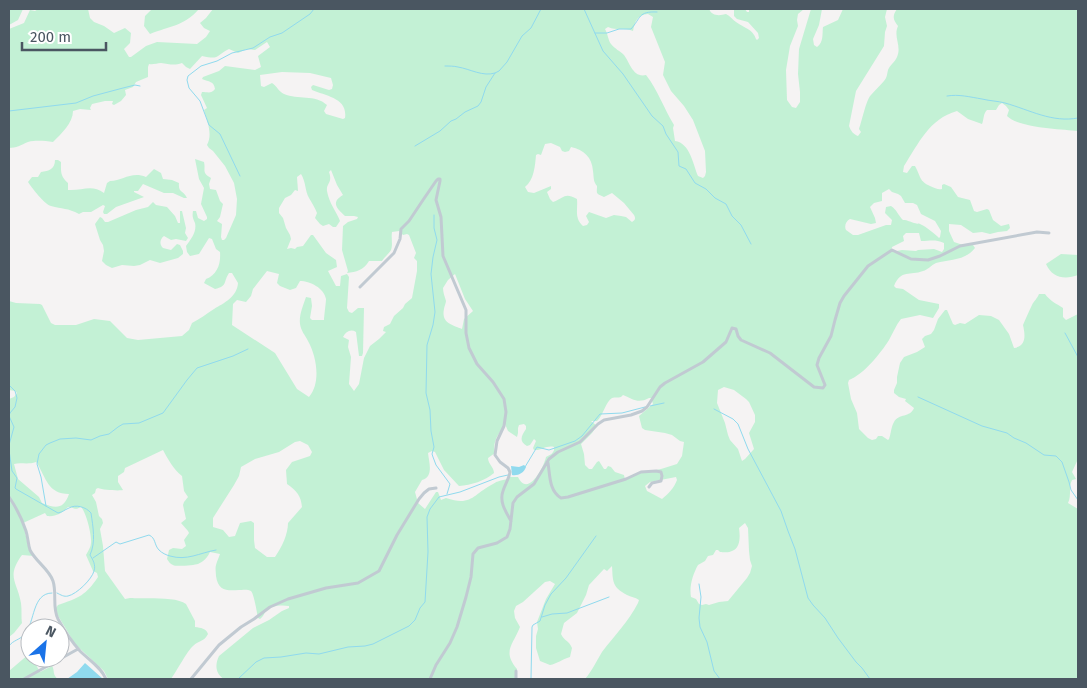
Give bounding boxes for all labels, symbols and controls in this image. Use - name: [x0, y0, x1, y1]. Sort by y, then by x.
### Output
- scale bar: [22, 20, 106, 52]
- text: 200 m: [30, 28, 71, 46]
- north arrow: [20, 618, 70, 668]
- text: N: [43, 622, 59, 642]

